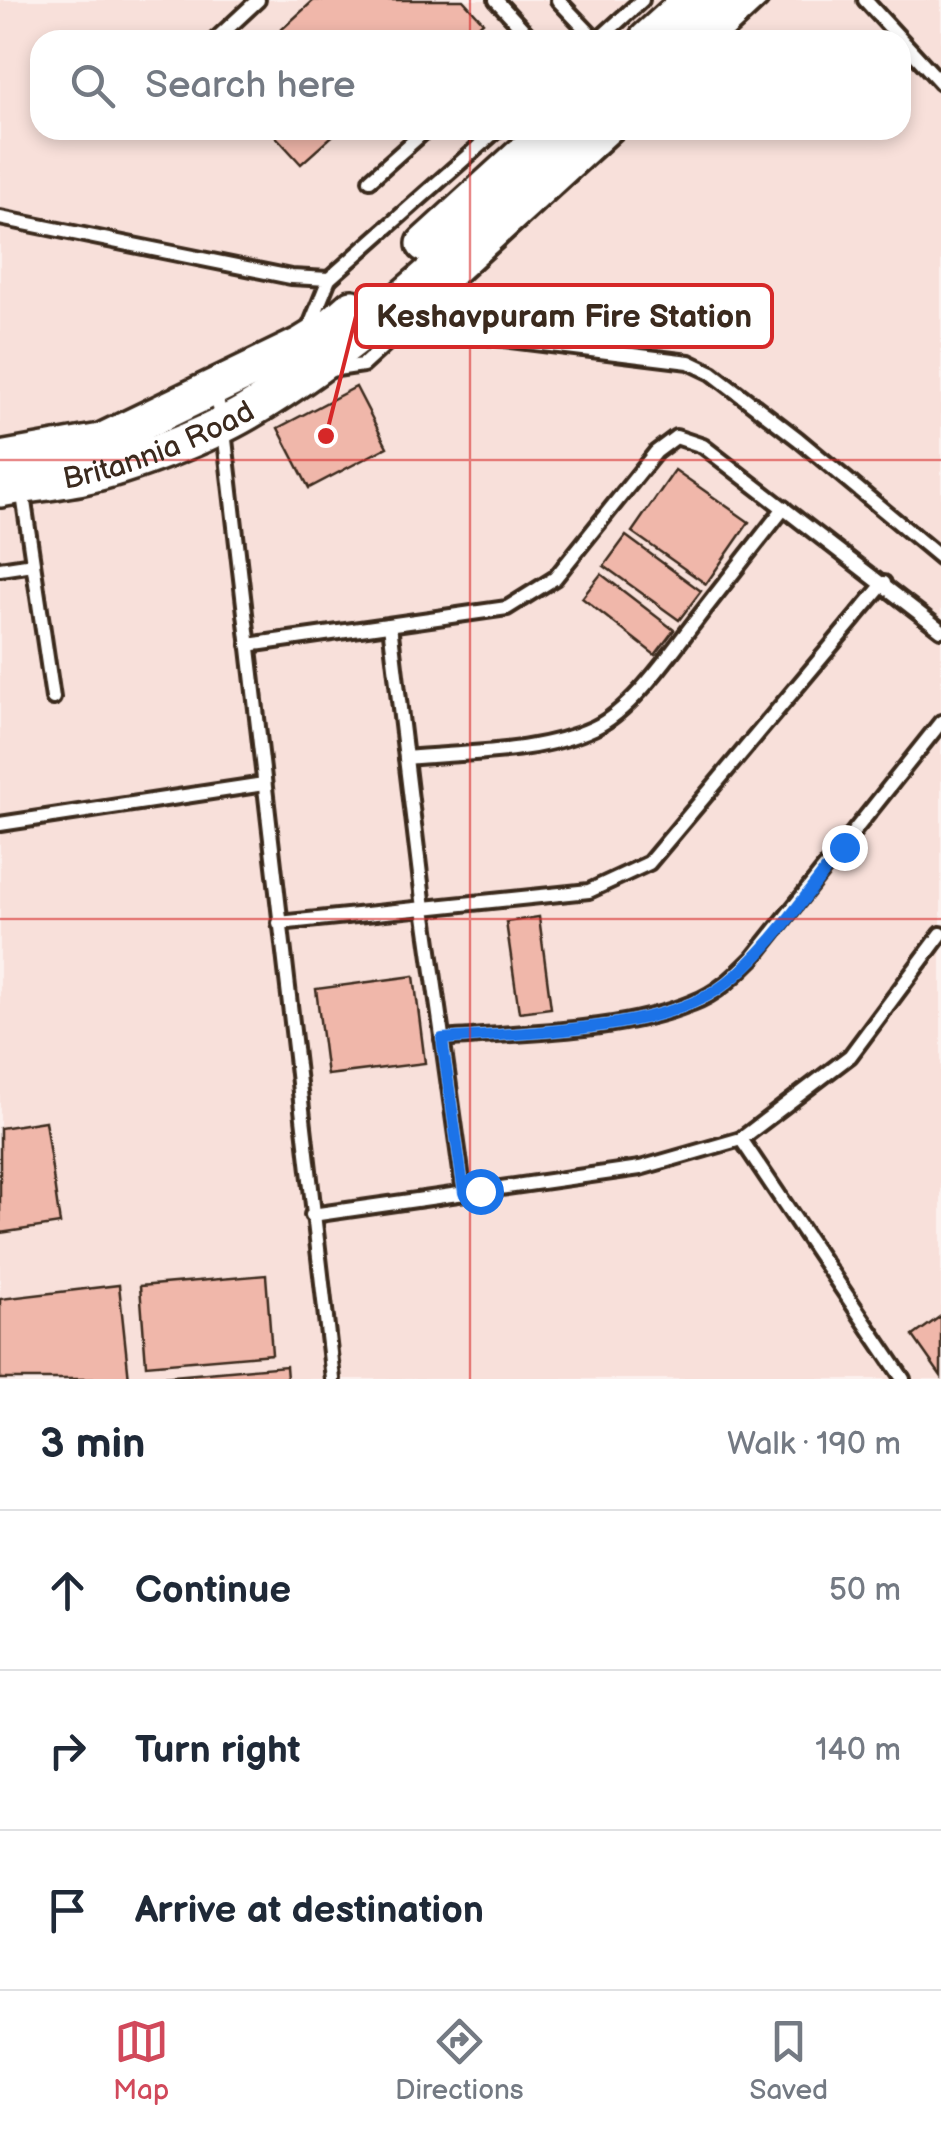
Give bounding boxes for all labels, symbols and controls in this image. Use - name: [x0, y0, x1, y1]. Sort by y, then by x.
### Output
- search box: [30, 30, 911, 140]
- icon: search: [65, 58, 120, 113]
- text: Search here: [145, 63, 356, 108]
- callout: Keshavpuram Fire Station: [356, 285, 772, 347]
- text: Keshavpuram Fire Station: [376, 298, 752, 337]
- street label: Britannia Road: [60, 394, 261, 498]
- route end: [822, 825, 868, 871]
- route start: [458, 1169, 504, 1215]
- text: 3 min: [40, 1419, 145, 1470]
- text: Walk · 190 m: [727, 1425, 901, 1464]
- icon: ahead: [40, 1563, 95, 1618]
- text: Continue: [135, 1568, 291, 1613]
- text: 50 m: [829, 1571, 901, 1610]
- icon: right: [40, 1723, 95, 1778]
- text: Turn right: [135, 1728, 300, 1773]
- text: 140 m: [815, 1731, 901, 1770]
- icon: arrive: [40, 1883, 95, 1938]
- text: Arrive at destination: [135, 1888, 484, 1933]
- tab: Map: [113, 2014, 169, 2107]
- tab: Directions: [395, 2014, 524, 2107]
- tab: Saved: [750, 2014, 828, 2107]

